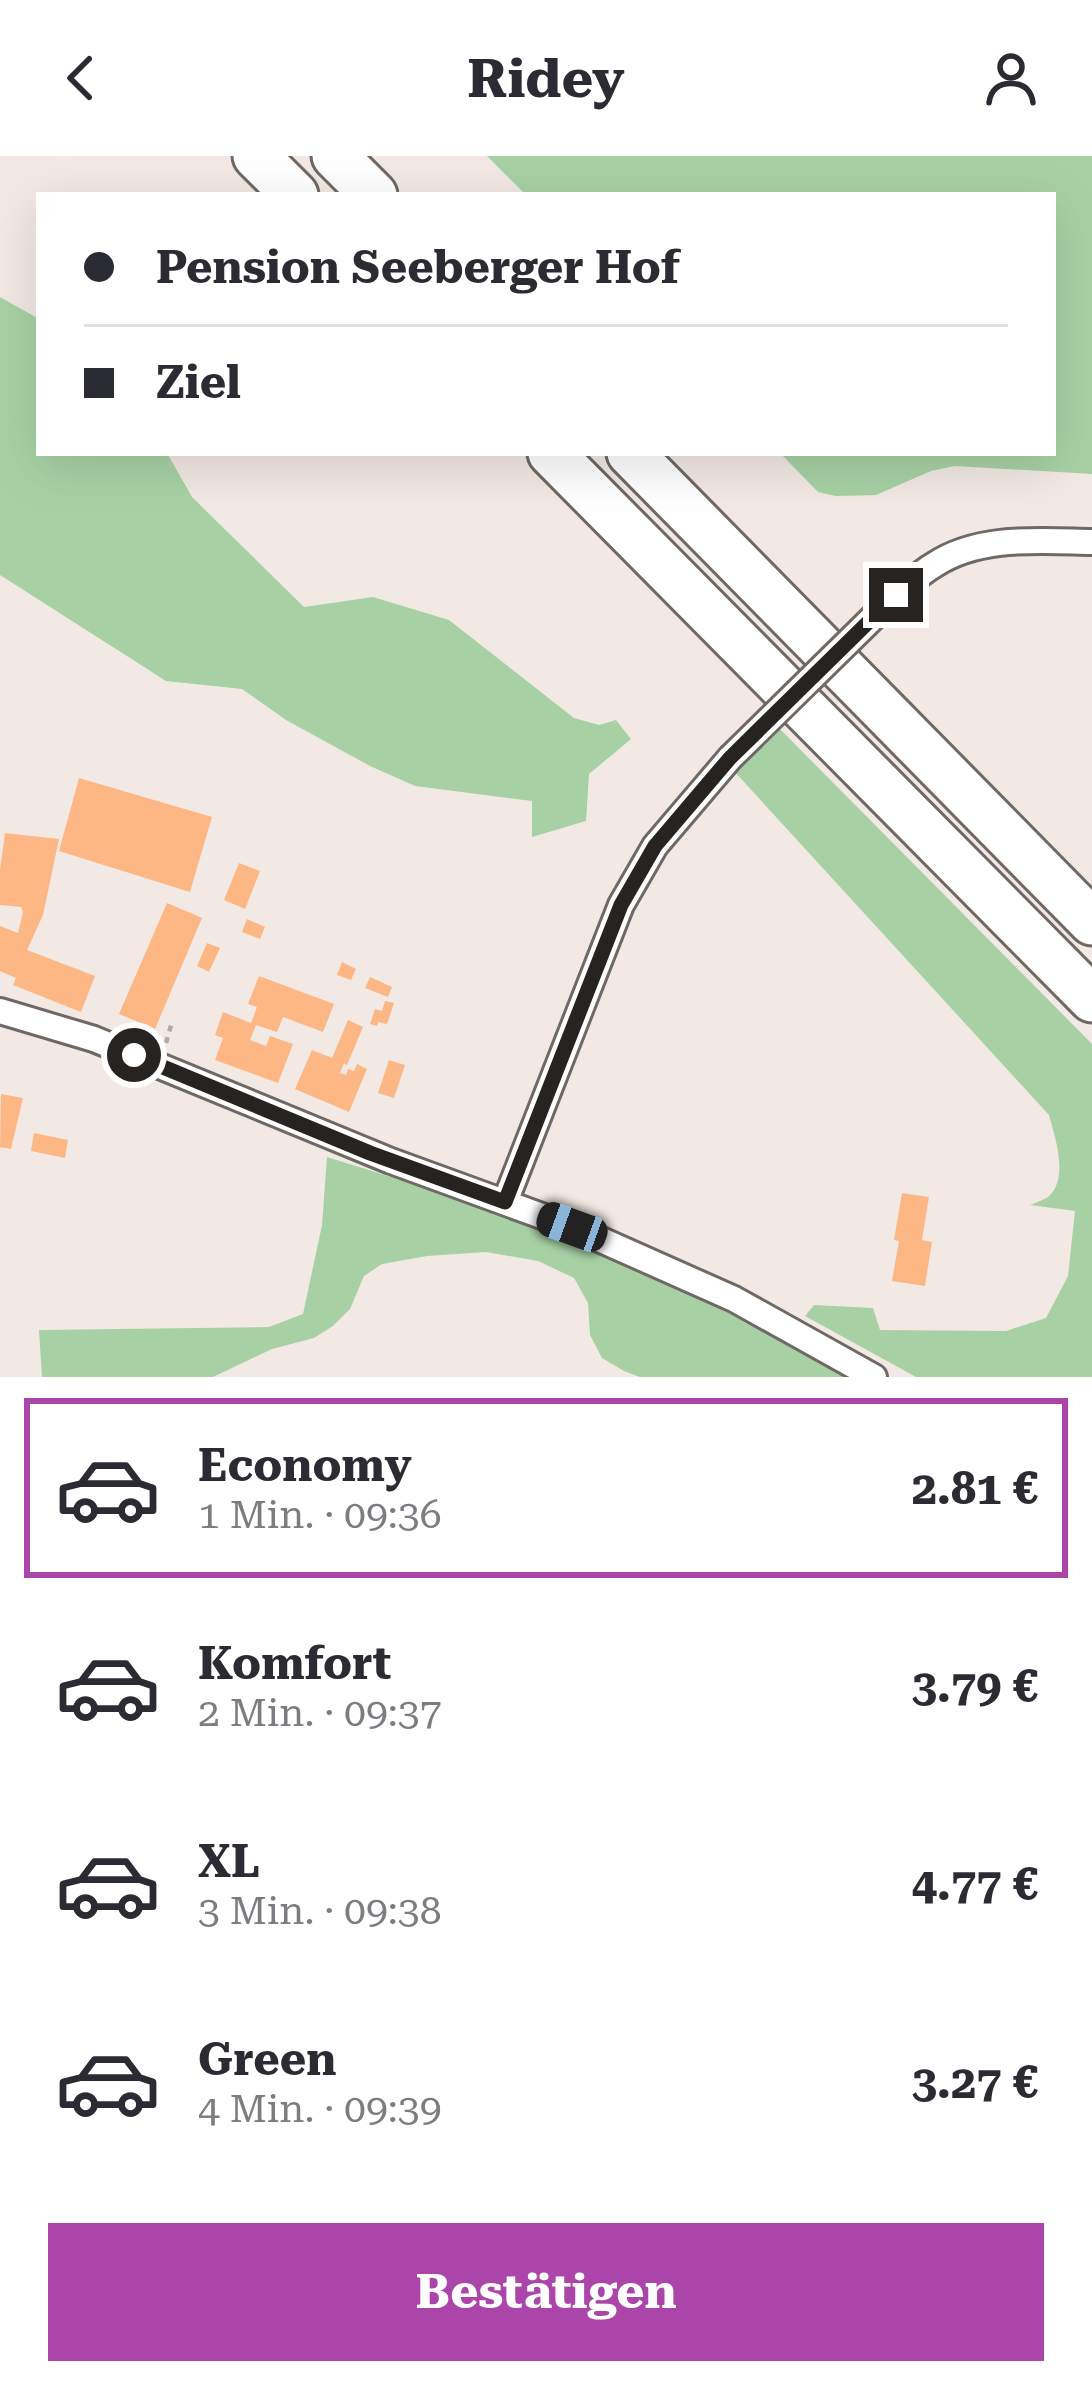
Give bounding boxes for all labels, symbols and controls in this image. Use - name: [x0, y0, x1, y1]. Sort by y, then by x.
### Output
- icon: back: [48, 45, 114, 111]
- icon: person: [978, 45, 1044, 111]
- text: Ridey: [467, 47, 625, 110]
- text: Pension Seeberger Hof: [156, 241, 680, 294]
- text: Ziel: [156, 356, 241, 409]
- route end: [869, 568, 923, 622]
- route start: [107, 1028, 161, 1082]
- car: [532, 1198, 612, 1256]
- icon: car: [54, 1434, 162, 1542]
- text: Economy: [198, 1439, 412, 1492]
- text: 2.81 €: [912, 1462, 1038, 1515]
- text: 1 Min. · 09:36: [198, 1492, 441, 1538]
- icon: car: [54, 1632, 162, 1740]
- text: Komfort: [198, 1637, 391, 1690]
- text: 3.79 €: [912, 1660, 1038, 1713]
- text: 2 Min. · 09:37: [198, 1690, 441, 1736]
- icon: car: [54, 1830, 162, 1938]
- text: XL: [198, 1835, 260, 1888]
- text: 4.77 €: [912, 1858, 1038, 1911]
- text: 3 Min. · 09:38: [198, 1888, 441, 1934]
- icon: car: [54, 2028, 162, 2136]
- text: Green: [198, 2033, 336, 2086]
- text: 3.27 €: [912, 2056, 1038, 2109]
- text: 4 Min. · 09:39: [198, 2086, 441, 2132]
- button: Bestätigen: [48, 2223, 1044, 2361]

